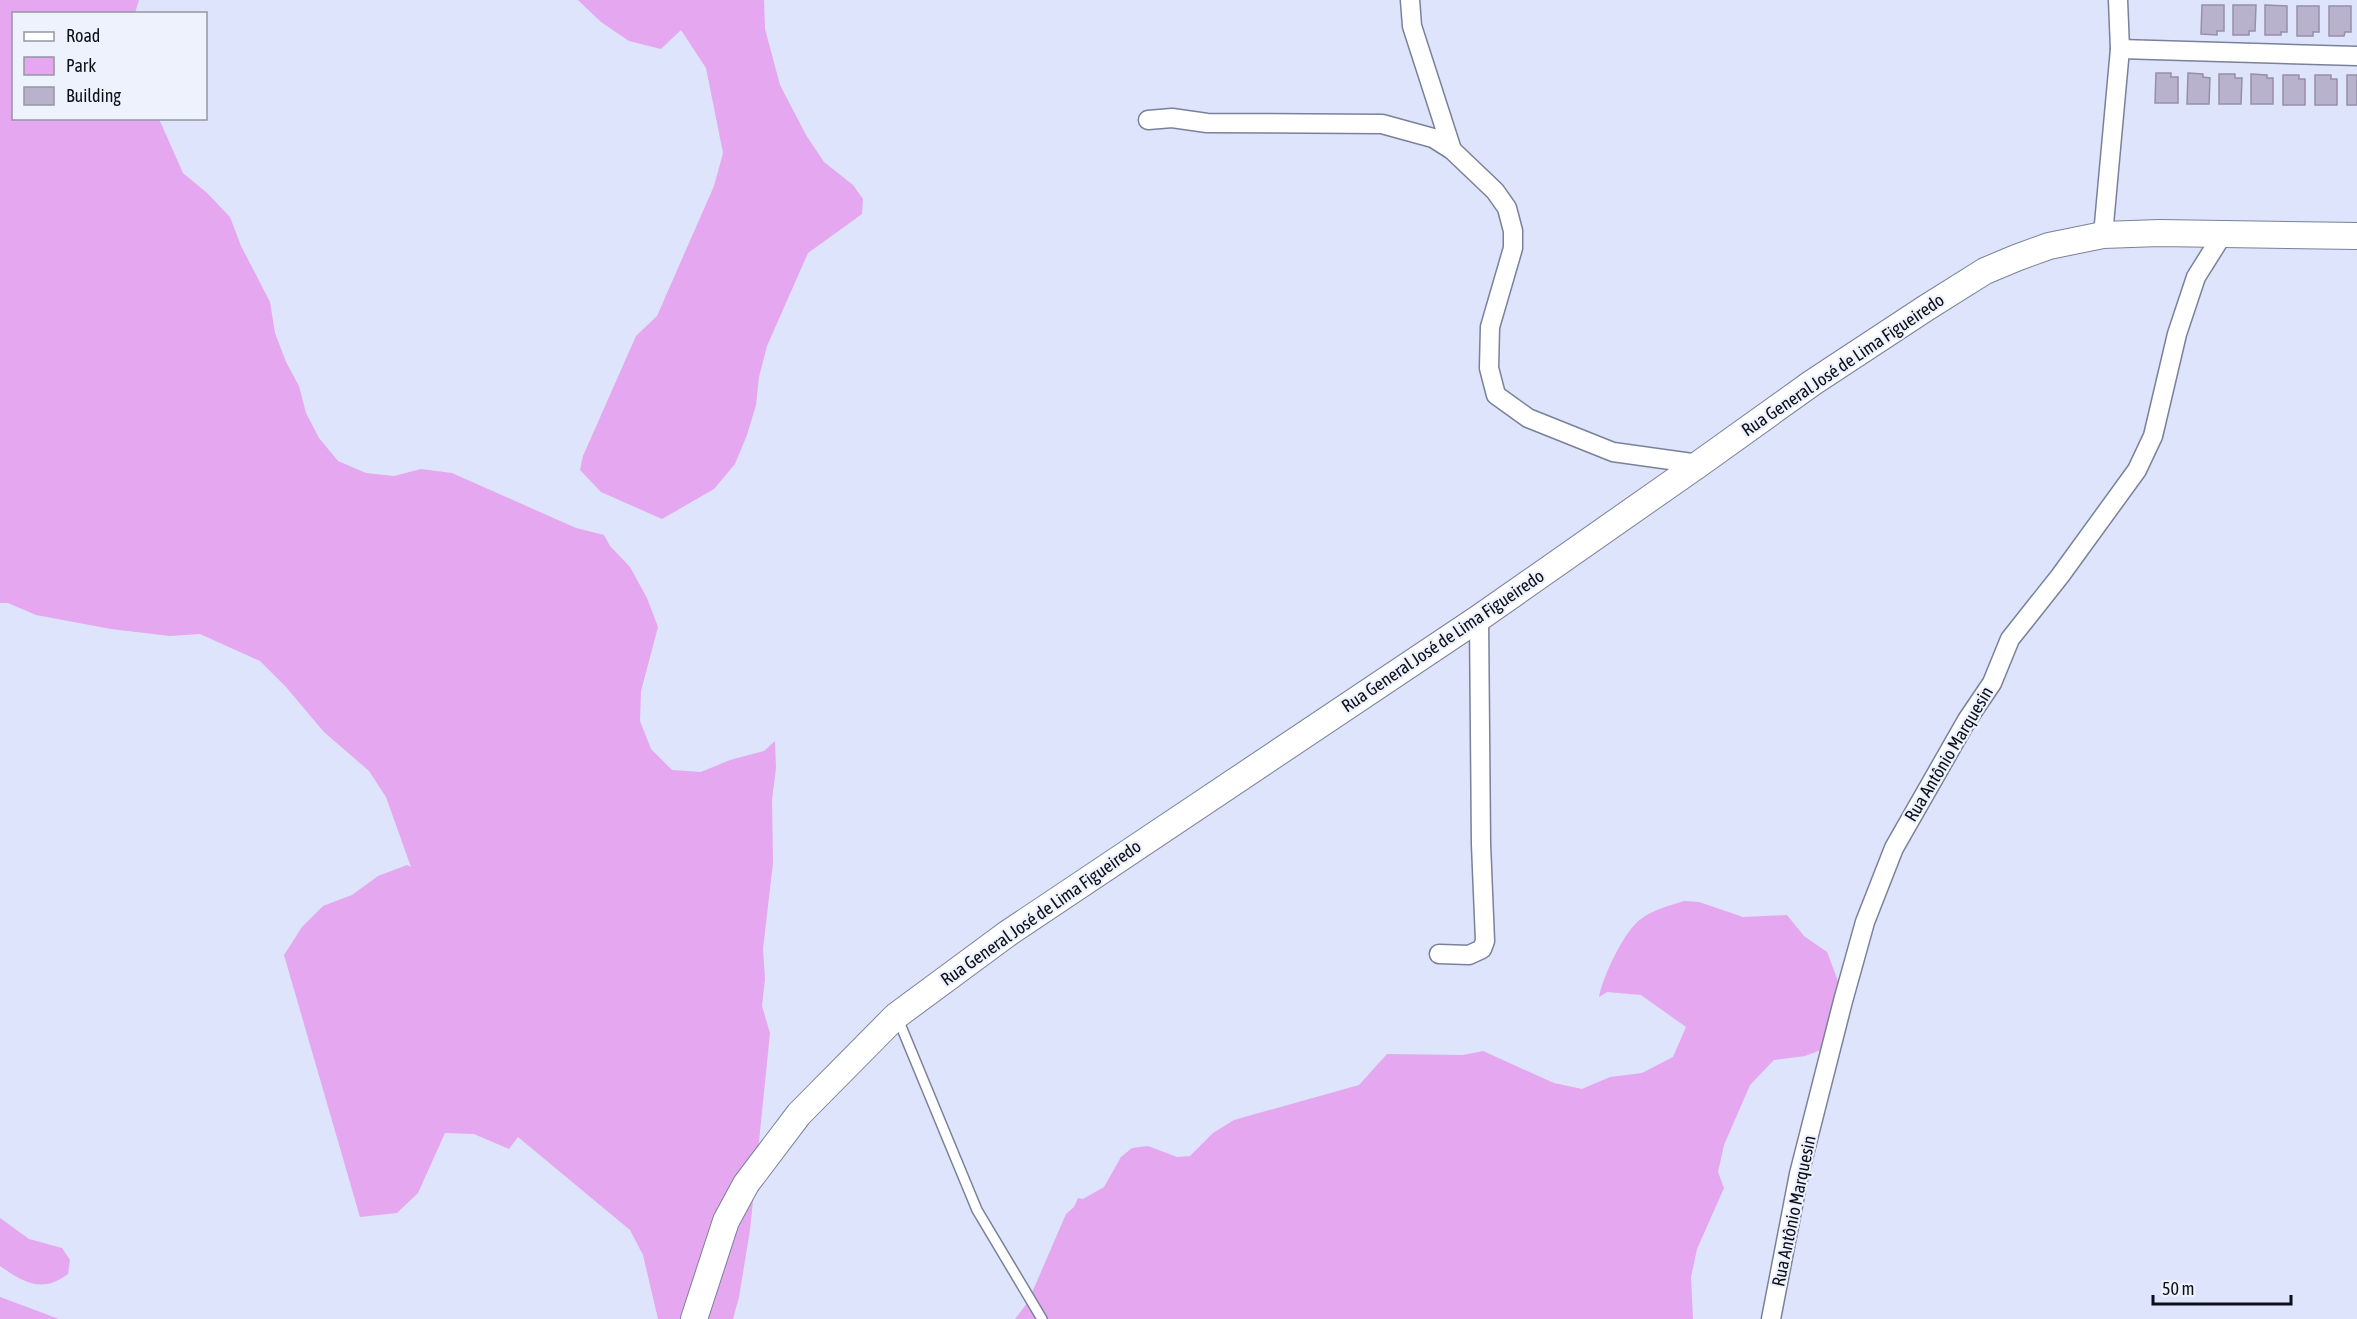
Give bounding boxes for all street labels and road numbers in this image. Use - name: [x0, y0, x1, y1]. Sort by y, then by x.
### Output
- street label: Rua General José de Lima Figueiredo: [1738, 289, 1948, 440]
- street label: Rua General José de Lima Figueiredo: [1338, 565, 1548, 716]
- street label: Rua Antônio Marquesin: [1900, 682, 1997, 825]
- street label: Rua General José de Lima Figueiredo: [937, 835, 1145, 990]
- street label: Rua Antônio Marquesin: [1767, 1134, 1820, 1288]

